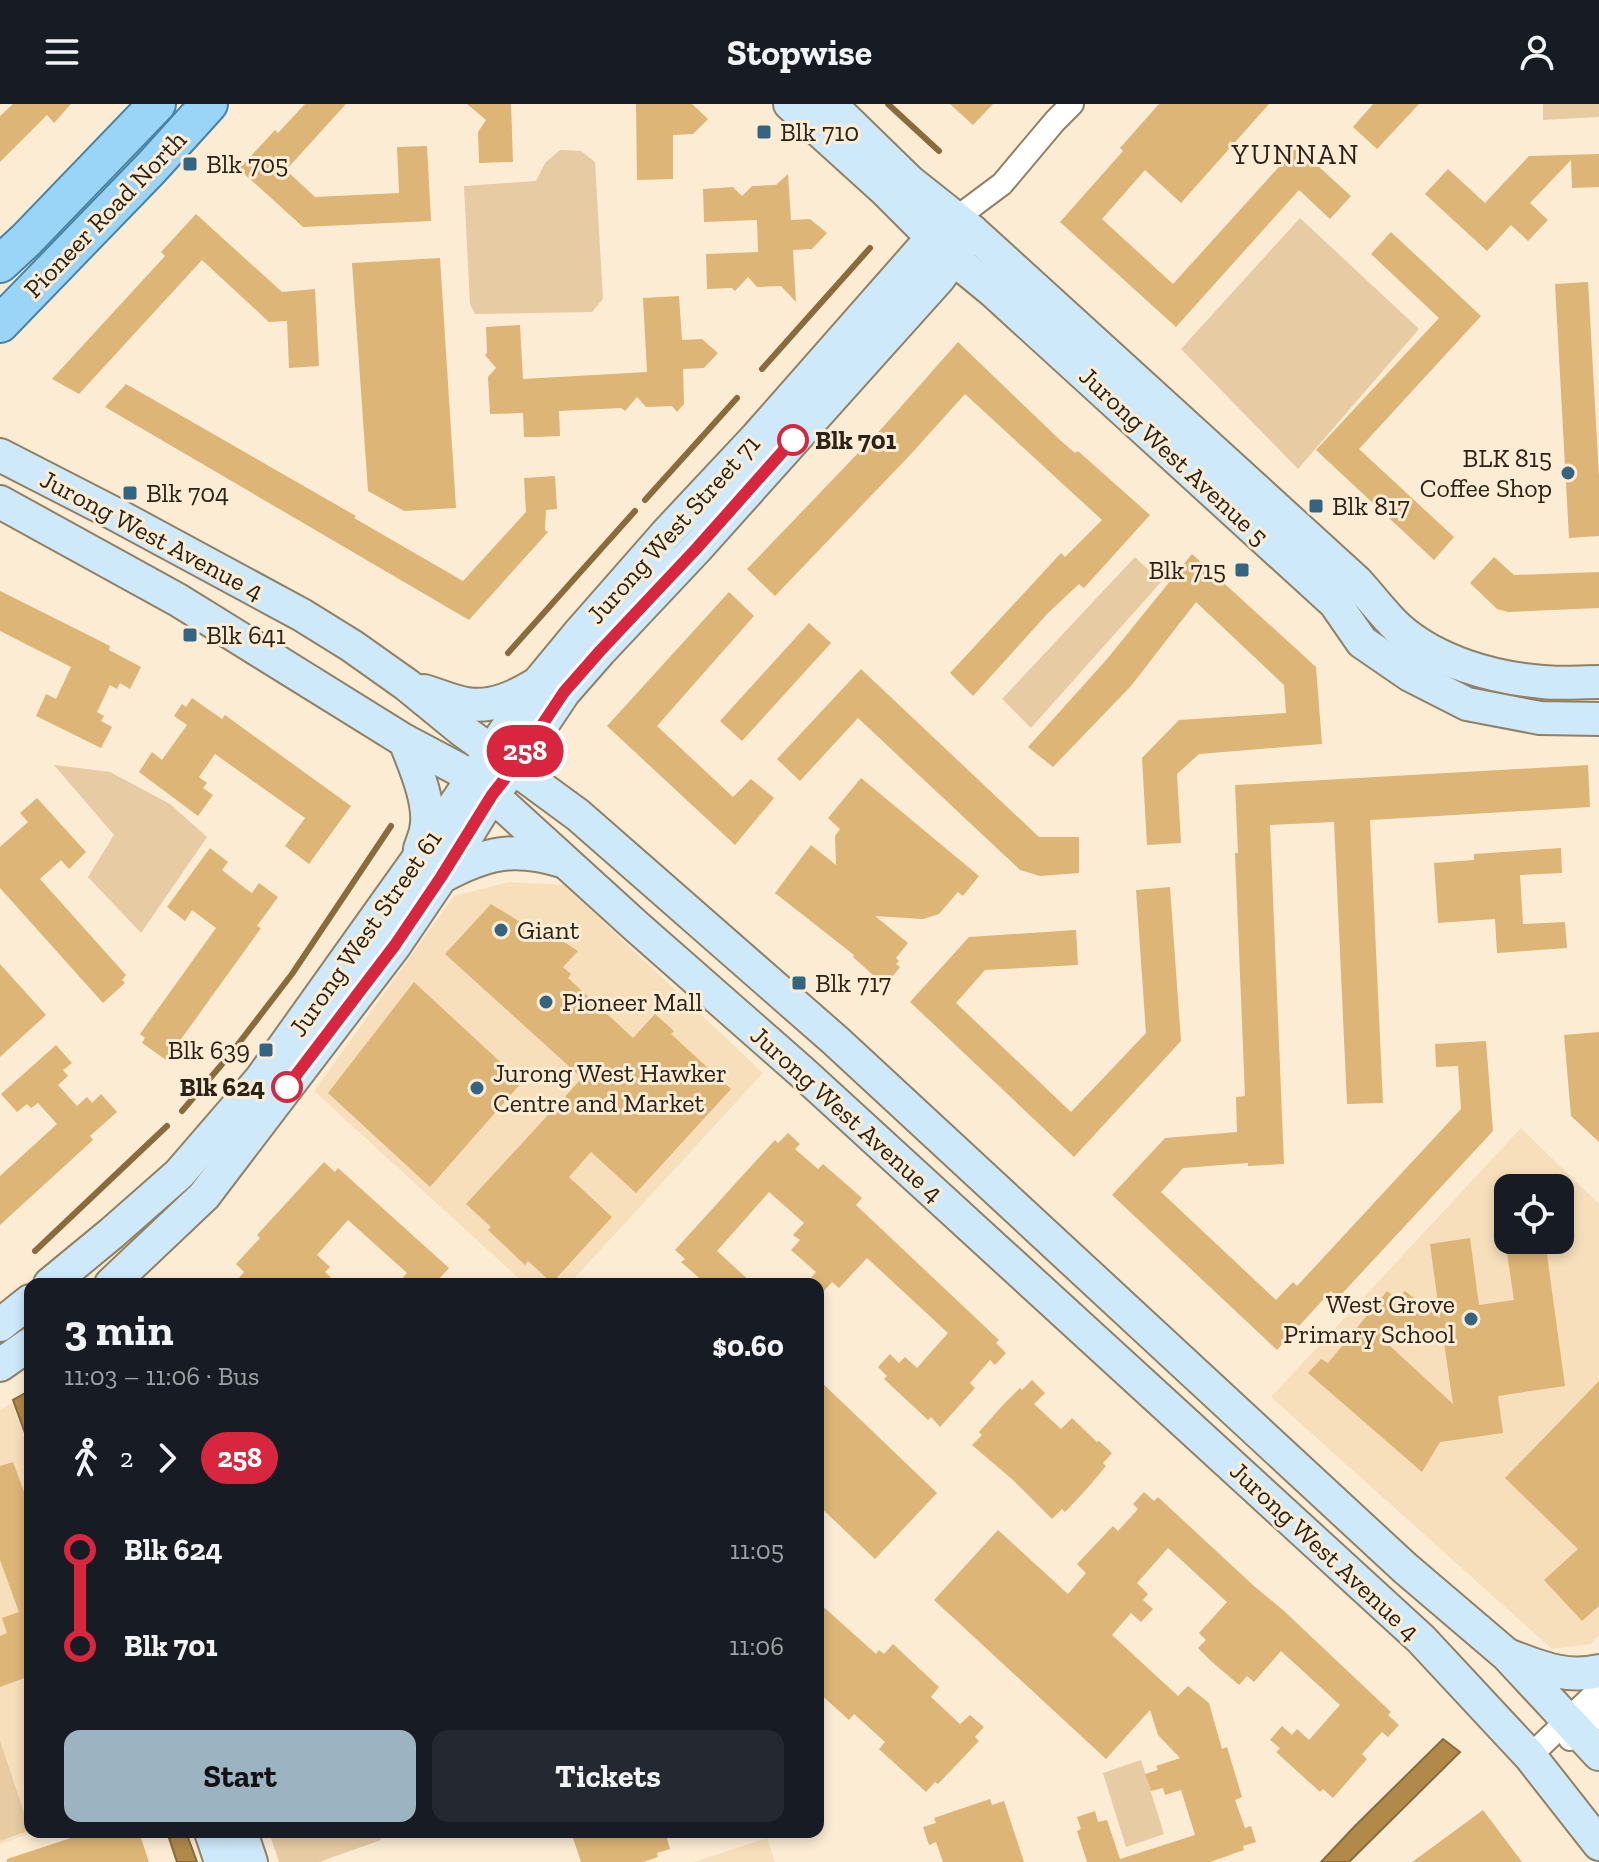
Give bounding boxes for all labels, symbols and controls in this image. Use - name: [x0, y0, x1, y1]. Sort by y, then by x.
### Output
- icon: menu: [40, 30, 84, 74]
- icon: person: [1515, 30, 1559, 74]
- text: Stopwise: [727, 31, 872, 74]
- place label: Blk 710: [780, 116, 859, 148]
- street label: Pioneer Road North: [17, 123, 193, 304]
- marker: Blk 710: [755, 123, 773, 141]
- district label: YUNNAN: [1231, 138, 1360, 171]
- place label: Blk 705: [206, 148, 288, 180]
- marker: Blk 705: [181, 155, 199, 173]
- street label: Jurong West Avenue 5: [1073, 360, 1275, 552]
- place label: Blk 701: [815, 424, 897, 456]
- marker: Blk 701: [778, 425, 808, 455]
- street label: Jurong West Street 71: [580, 428, 766, 630]
- place label: BLK 815 Coffee Shop: [1420, 442, 1552, 504]
- street label: Jurong West Avenue 4: [35, 463, 269, 607]
- marker: BLK 815 Coffee Shop: [1559, 464, 1577, 482]
- place label: Blk 704: [146, 477, 229, 509]
- marker: Blk 704: [121, 484, 139, 502]
- place label: Blk 817: [1332, 490, 1410, 522]
- marker: Blk 817: [1307, 497, 1325, 515]
- place label: Blk 715: [1149, 554, 1226, 586]
- marker: Blk 715: [1233, 561, 1251, 579]
- place label: Blk 641: [206, 619, 286, 651]
- marker: Blk 641: [181, 626, 199, 644]
- line badge: 258: [479, 725, 571, 777]
- text: 258: [503, 734, 547, 767]
- street label: Jurong West Street 61: [282, 824, 448, 1042]
- place label: Giant: [517, 914, 580, 946]
- marker: Giant: [492, 921, 510, 939]
- place label: Blk 717: [815, 967, 891, 999]
- marker: Blk 717: [790, 974, 808, 992]
- place label: Pioneer Mall: [562, 986, 702, 1018]
- marker: Pioneer Mall: [537, 993, 555, 1011]
- street label: Jurong West Avenue 4: [744, 1019, 950, 1209]
- place label: Blk 639: [168, 1034, 250, 1066]
- marker: Blk 639: [257, 1041, 275, 1059]
- place label: Jurong West Hawker Centre and Market: [493, 1057, 727, 1119]
- place label: Blk 624: [179, 1071, 265, 1103]
- marker: Blk 624: [272, 1072, 302, 1102]
- marker: Jurong West Hawker Centre and Market: [468, 1079, 486, 1097]
- map controls: [1494, 1174, 1574, 1254]
- button: locate: [1494, 1174, 1574, 1254]
- place label: West Grove Primary School: [1283, 1288, 1455, 1350]
- text: 3 min: [64, 1303, 173, 1356]
- marker: West Grove Primary School: [1462, 1310, 1480, 1328]
- text: $0.60: [712, 1328, 784, 1364]
- text: 11:03 – 11:06 · Bus: [64, 1360, 259, 1392]
- icon: walk: [64, 1436, 108, 1480]
- icon: forward: [145, 1436, 189, 1480]
- text: 258: [217, 1441, 262, 1474]
- text: 2: [120, 1442, 133, 1474]
- street label: Jurong West Avenue 4: [1223, 1455, 1427, 1647]
- text: Blk 624: [124, 1532, 223, 1568]
- text: 11:05: [730, 1534, 784, 1566]
- text: Blk 701: [124, 1628, 218, 1664]
- text: 11:06: [729, 1630, 784, 1662]
- button: Start: [64, 1730, 416, 1822]
- button: Tickets: [432, 1730, 784, 1822]

